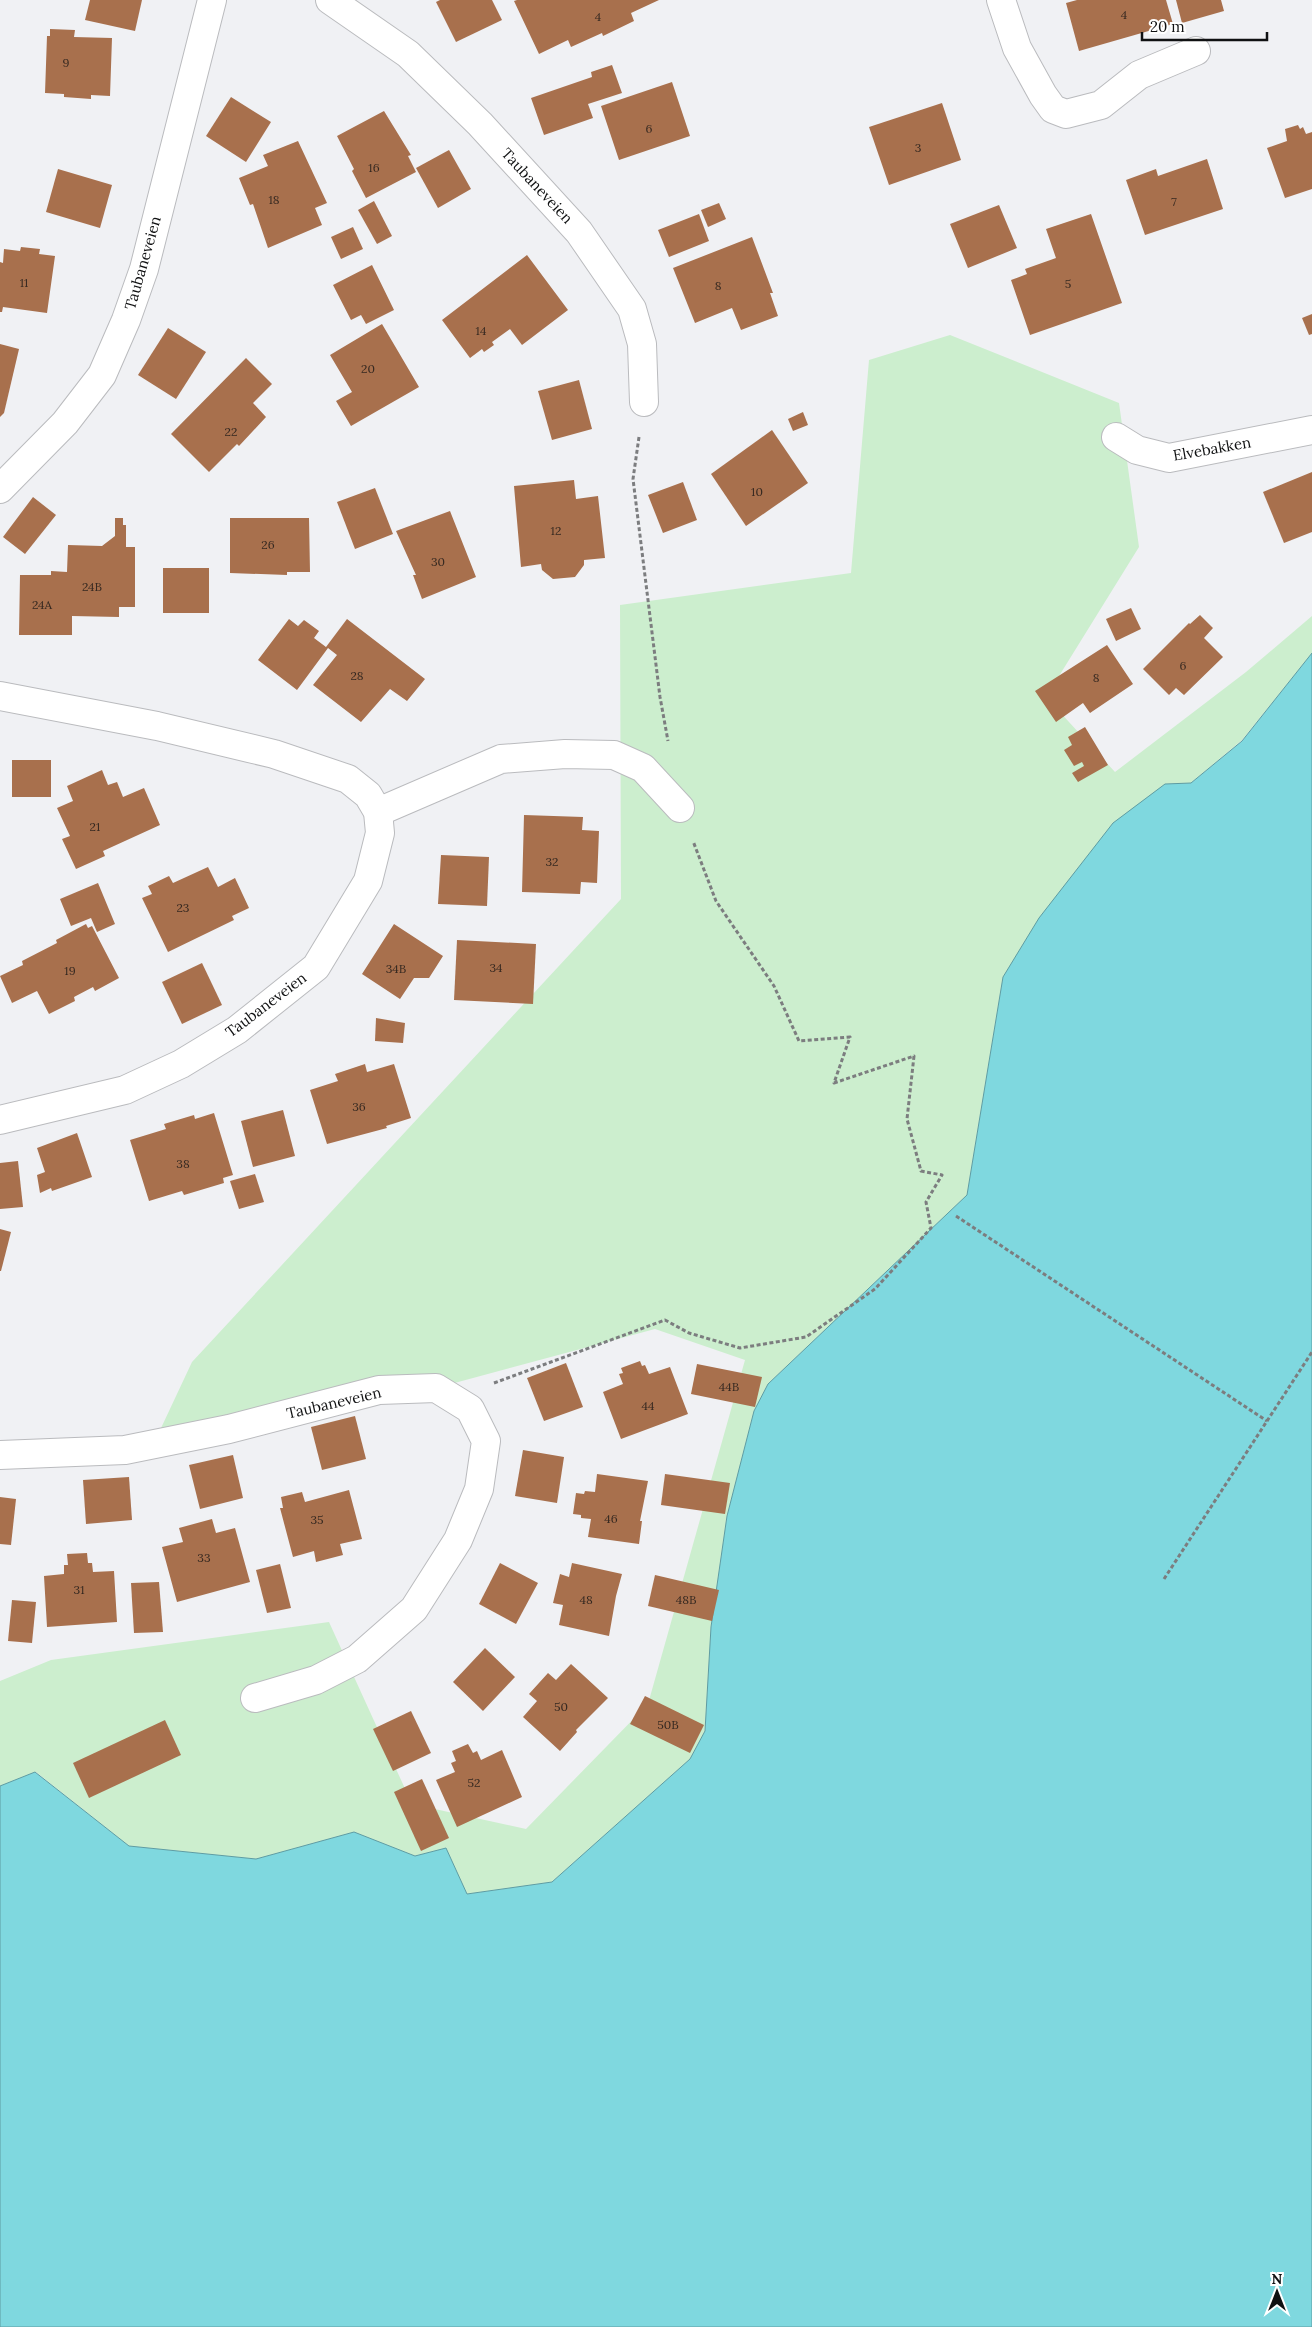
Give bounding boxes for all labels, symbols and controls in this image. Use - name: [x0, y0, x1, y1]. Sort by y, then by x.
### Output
- house number: 4: [1121, 7, 1128, 22]
- house number: 4: [595, 9, 602, 24]
- scale bar: [1142, 10, 1267, 42]
- text: 20 m: [1150, 17, 1185, 36]
- house number: 9: [63, 55, 70, 70]
- house number: 6: [646, 121, 653, 136]
- house number: 3: [915, 140, 922, 155]
- street label: Taubaneveien: [497, 144, 577, 227]
- house number: 16: [368, 160, 380, 175]
- house number: 18: [268, 192, 280, 207]
- house number: 7: [1171, 194, 1177, 209]
- street label: Taubaneveien: [120, 214, 165, 312]
- house number: 11: [20, 275, 28, 290]
- house number: 5: [1065, 276, 1071, 291]
- house number: 8: [715, 278, 722, 293]
- house number: 14: [476, 323, 487, 338]
- house number: 20: [361, 361, 375, 376]
- house number: 22: [225, 424, 237, 439]
- street label: Elvebakken: [1172, 432, 1252, 465]
- house number: 10: [751, 484, 763, 499]
- house number: 12: [551, 523, 561, 538]
- house number: 26: [261, 537, 275, 552]
- house number: 30: [431, 554, 445, 569]
- house number: 24B: [82, 579, 102, 594]
- house number: 24A: [32, 597, 53, 612]
- house number: 6: [1180, 658, 1187, 673]
- house number: 28: [350, 668, 364, 683]
- house number: 8: [1093, 670, 1100, 685]
- house number: 21: [90, 819, 100, 834]
- house number: 32: [545, 854, 559, 869]
- house number: 23: [177, 900, 190, 915]
- house number: 34: [489, 960, 503, 975]
- house number: 34B: [386, 961, 406, 976]
- house number: 19: [64, 963, 76, 978]
- street label: Taubaneveien: [221, 968, 310, 1041]
- house number: 36: [352, 1099, 366, 1114]
- house number: 38: [176, 1156, 190, 1171]
- house number: 44B: [719, 1379, 739, 1394]
- street label: Taubaneveien: [285, 1382, 383, 1423]
- house number: 44: [641, 1398, 655, 1413]
- house number: 46: [604, 1511, 618, 1526]
- house number: 35: [310, 1512, 324, 1527]
- house number: 33: [197, 1550, 211, 1565]
- house number: 31: [73, 1582, 85, 1597]
- house number: 48: [579, 1592, 593, 1607]
- house number: 48B: [676, 1592, 696, 1607]
- house number: 50: [554, 1699, 568, 1714]
- house number: 50B: [657, 1717, 679, 1732]
- house number: 52: [468, 1775, 480, 1790]
- north arrow: [1252, 2267, 1302, 2317]
- text: N: [1272, 2270, 1283, 2288]

